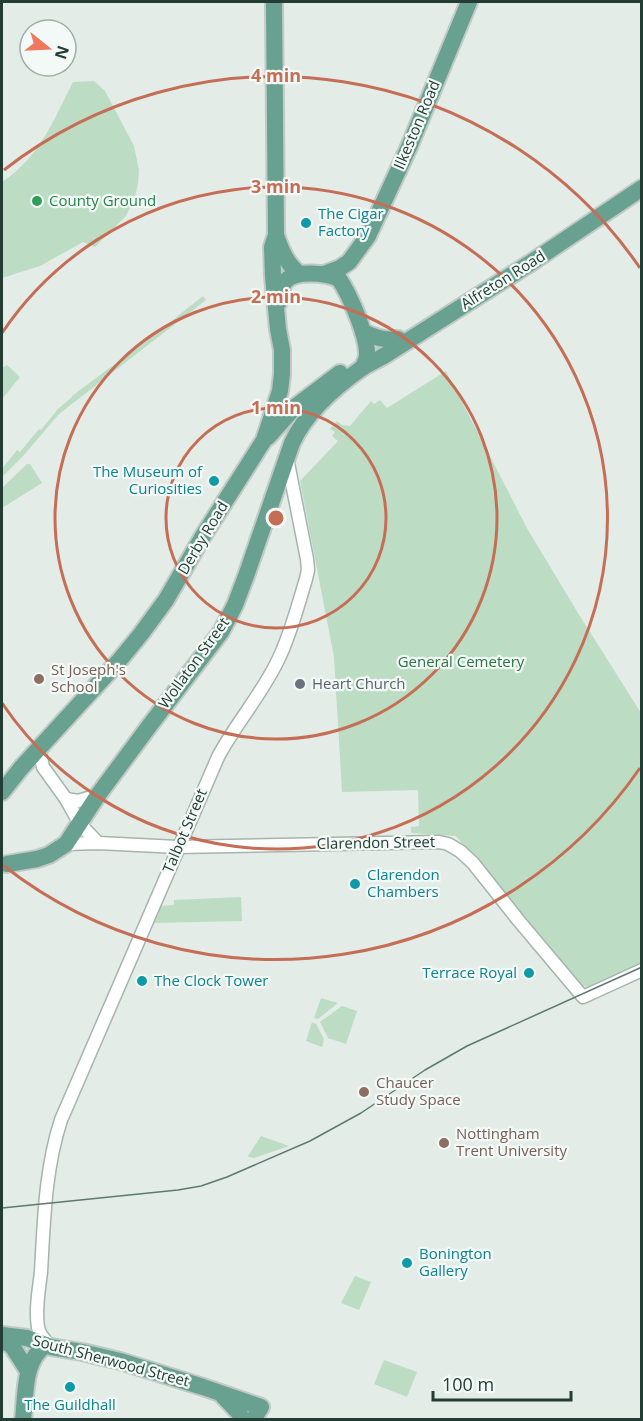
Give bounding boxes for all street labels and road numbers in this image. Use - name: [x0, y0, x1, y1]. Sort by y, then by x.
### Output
- street label: Ilkeston Road: [388, 77, 444, 172]
- street label: Alfreton Road: [456, 245, 549, 313]
- street label: Derby Road: [172, 497, 232, 578]
- street label: Wollaton Street: [153, 613, 233, 712]
- street label: Talbot Street: [157, 785, 211, 876]
- street label: Clarendon Street: [317, 831, 435, 853]
- street label: South Sherwood Street: [31, 1329, 192, 1391]

